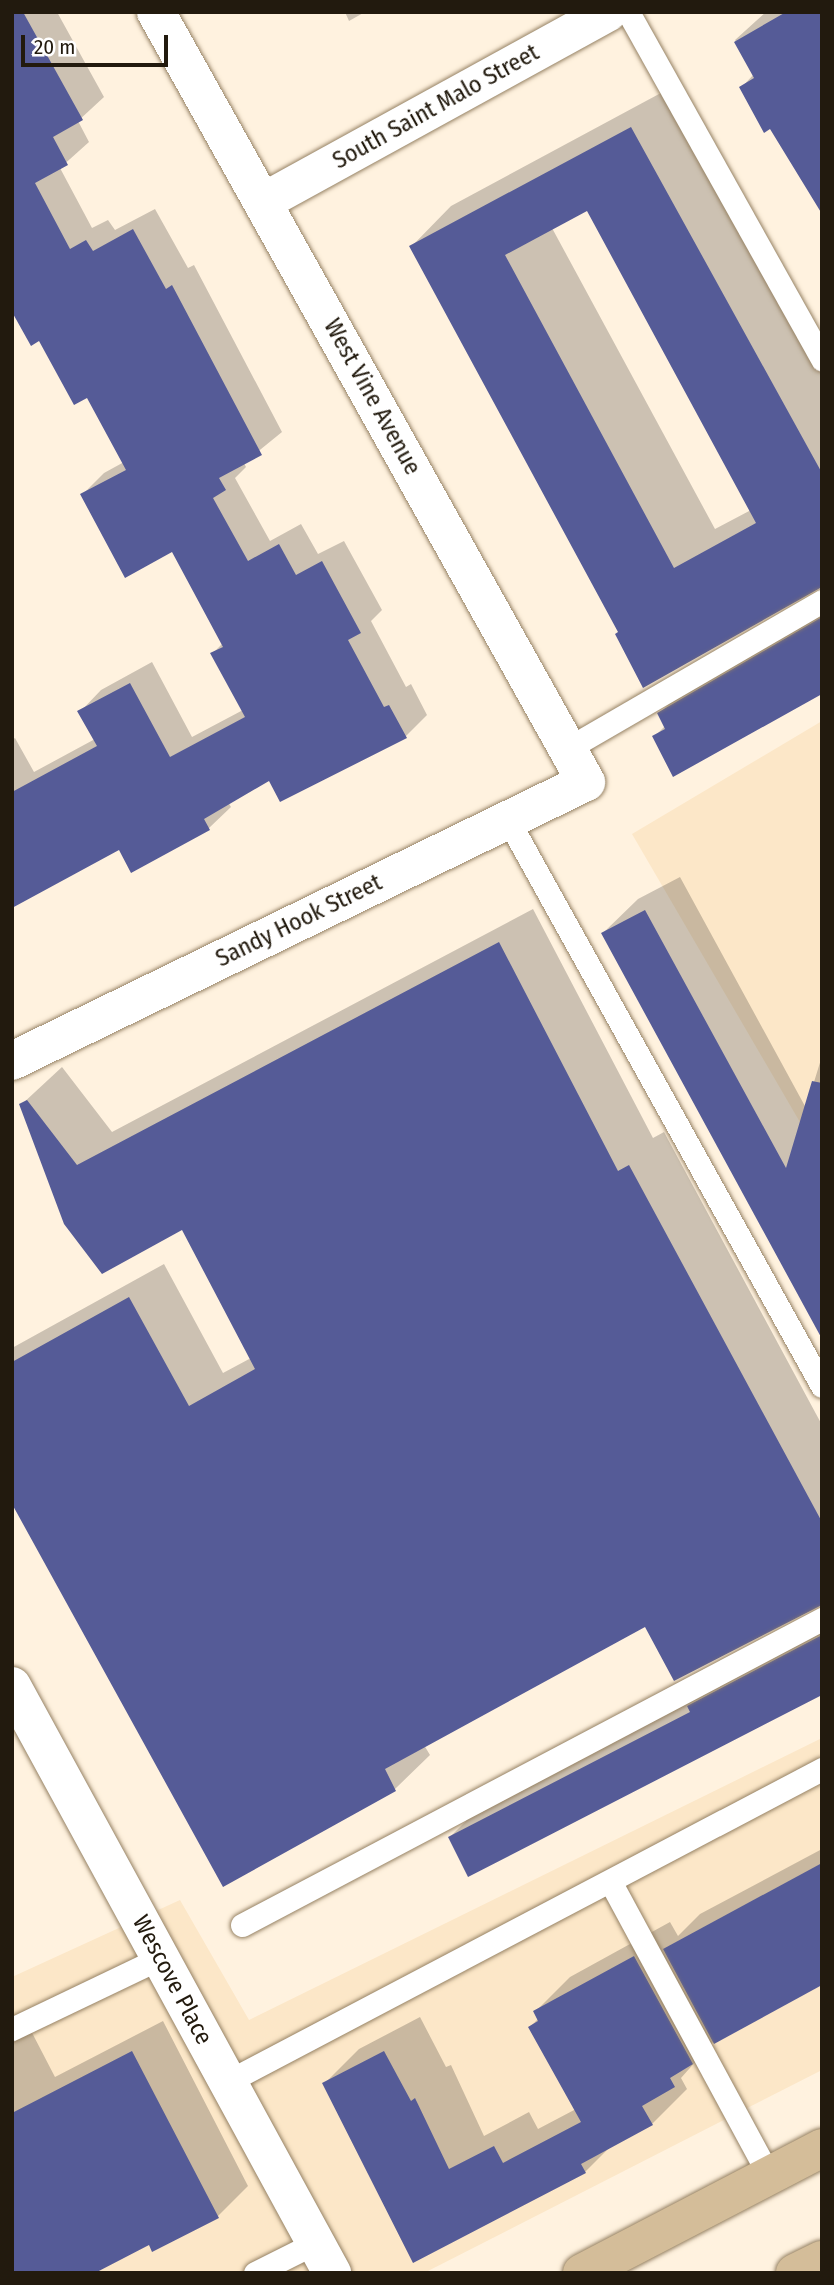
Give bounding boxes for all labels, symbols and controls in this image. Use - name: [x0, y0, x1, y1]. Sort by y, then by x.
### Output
- scale bar: [24, 21, 172, 65]
- text: 20 m: [34, 34, 75, 60]
- street label: South Saint Malo Street: [328, 38, 544, 176]
- street label: West Vine Avenue: [317, 314, 427, 480]
- street label: Sandy Hook Street: [211, 868, 387, 974]
- street label: Wescove Place: [126, 1910, 218, 2050]

